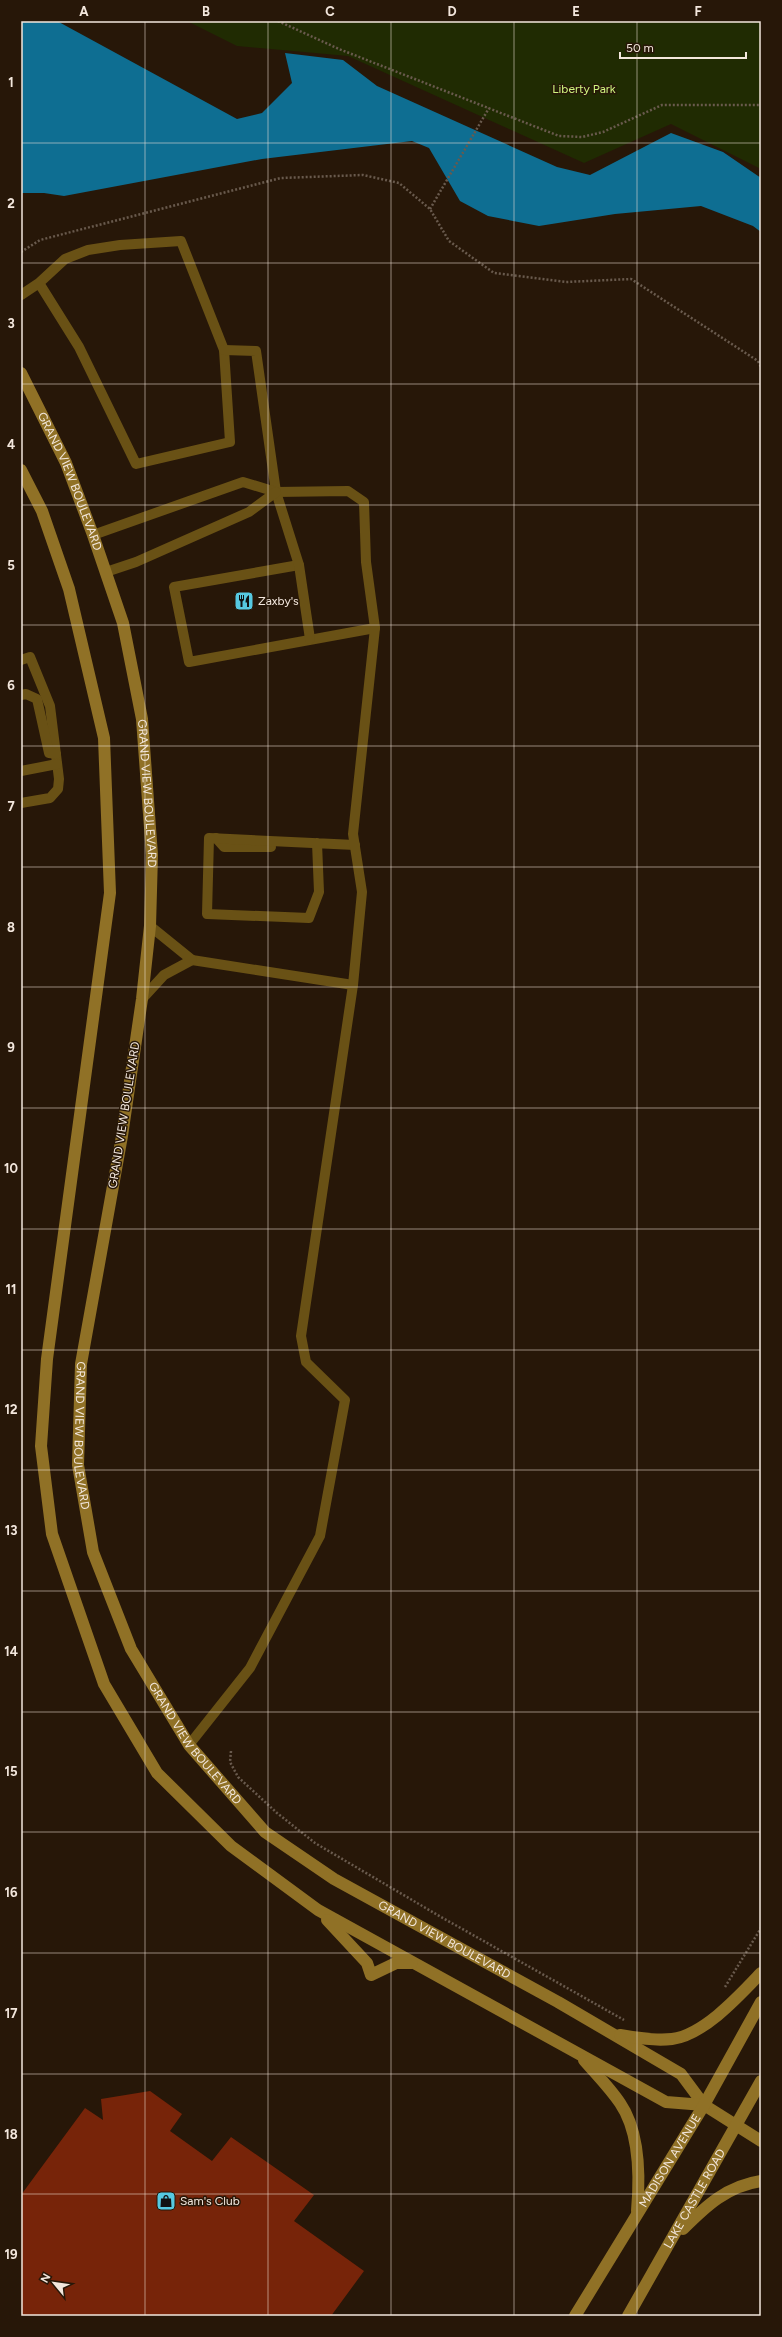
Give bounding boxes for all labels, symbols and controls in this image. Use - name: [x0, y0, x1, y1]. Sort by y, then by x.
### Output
- text: A: [79, 4, 89, 19]
- text: B: [202, 4, 210, 19]
- text: C: [325, 4, 335, 19]
- text: D: [447, 4, 457, 19]
- text: E: [572, 4, 580, 19]
- text: F: [694, 4, 702, 19]
- scale bar: [620, 34, 746, 60]
- text: 50 m: [626, 41, 654, 55]
- text: 1: [8, 75, 14, 90]
- park label: Liberty Park: [552, 82, 616, 96]
- text: 2: [7, 196, 15, 211]
- text: 3: [7, 316, 15, 331]
- street label: GRAND VIEW BOULEVARD: [35, 410, 105, 552]
- text: 4: [7, 437, 15, 452]
- text: 5: [7, 558, 15, 573]
- restaurant icon: Zaxby's: [233, 590, 255, 612]
- place label: Zaxby's: [258, 594, 299, 608]
- text: 6: [7, 678, 15, 693]
- street label: GRAND VIEW BOULEVARD: [135, 719, 159, 868]
- text: 7: [7, 799, 15, 814]
- text: 8: [7, 920, 15, 935]
- text: 9: [7, 1040, 15, 1055]
- street label: GRAND VIEW BOULEVARD: [105, 1041, 143, 1189]
- text: 10: [4, 1161, 18, 1176]
- text: 11: [6, 1282, 16, 1297]
- street label: GRAND VIEW BOULEVARD: [71, 1361, 93, 1511]
- text: 12: [4, 1402, 18, 1417]
- text: 13: [5, 1523, 17, 1538]
- text: 14: [4, 1644, 18, 1659]
- street label: GRAND VIEW BOULEVARD: [146, 1679, 245, 1807]
- text: 15: [4, 1764, 18, 1779]
- text: 16: [4, 1885, 18, 1900]
- street label: GRAND VIEW BOULEVARD: [376, 1898, 513, 1982]
- text: 17: [5, 2006, 17, 2021]
- street label: MADISON AVENUE: [636, 2112, 704, 2210]
- text: 18: [4, 2127, 18, 2142]
- street label: LAKE CASTLE ROAD: [661, 2146, 728, 2251]
- shop icon: Sam's Club: [155, 2190, 177, 2212]
- place label: Sam's Club: [180, 2194, 240, 2208]
- text: 19: [4, 2247, 18, 2262]
- north arrow: [34, 2263, 74, 2303]
- text: N: [38, 2272, 53, 2285]

